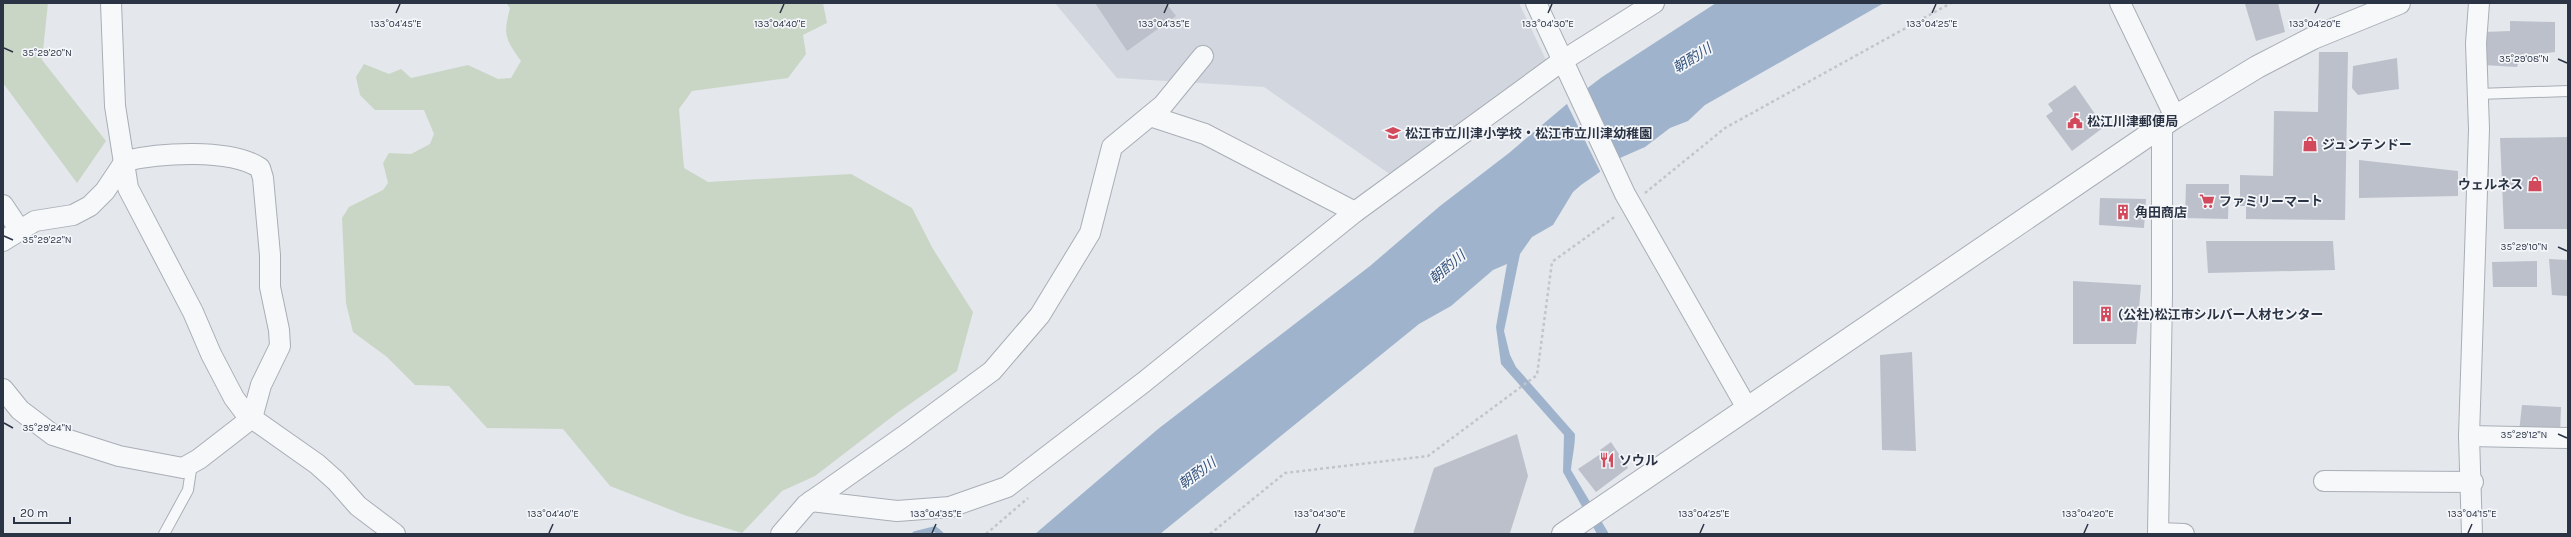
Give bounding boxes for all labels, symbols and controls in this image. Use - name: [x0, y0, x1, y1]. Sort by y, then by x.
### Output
- text: 133°04'45"E: [370, 18, 422, 30]
- text: 133°04'40"E: [754, 18, 806, 30]
- text: 133°04'35"E: [1138, 18, 1190, 30]
- text: 133°04'30"E: [1522, 18, 1574, 30]
- text: 133°04'25"E: [1906, 18, 1958, 30]
- text: 133°04'20"E: [2289, 18, 2341, 30]
- water label: 朝酌川: [1670, 39, 1716, 77]
- text: 35°29'20"N: [22, 47, 72, 59]
- text: 35°29'08"N: [2499, 53, 2549, 65]
- public building icon: 松江川津郵便局: [2066, 112, 2084, 130]
- place label: 松江川津郵便局: [2087, 114, 2178, 129]
- school or university icon: 松江市立川津小学校・松江市立川津幼稚園: [1384, 124, 1402, 142]
- place label: 松江市立川津小学校・松江市立川津幼稚園: [1405, 126, 1652, 141]
- shop icon: ジュンテンドー: [2301, 135, 2319, 153]
- place label: ジュンテンドー: [2322, 137, 2412, 152]
- shop icon: ウェルネス: [2526, 175, 2544, 193]
- place label: ウェルネス: [2458, 177, 2523, 192]
- supermarket icon: ファミリーマート: [2198, 192, 2216, 210]
- place label: ファミリーマート: [2219, 194, 2323, 209]
- building icon: 角田商店: [2114, 203, 2132, 221]
- place label: 角田商店: [2135, 205, 2187, 220]
- text: 35°29'22"N: [22, 234, 72, 246]
- text: 35°29'10"N: [2500, 241, 2548, 253]
- water label: 朝酌川: [1426, 246, 1470, 287]
- building icon: (公社)松江市シルバー人材センター: [2097, 305, 2115, 323]
- place label: (公社)松江市シルバー人材センター: [2118, 307, 2323, 322]
- text: 35°29'24"N: [22, 422, 72, 434]
- text: 35°29'12"N: [2501, 429, 2547, 441]
- restaurant icon: ソウル: [1598, 451, 1616, 469]
- water label: 朝酌川: [1175, 453, 1221, 493]
- place label: ソウル: [1619, 453, 1658, 468]
- scale bar: [14, 499, 70, 525]
- text: 20 m: [20, 506, 48, 520]
- text: 133°04'40"E: [527, 508, 579, 520]
- text: 133°04'35"E: [910, 508, 962, 520]
- text: 133°04'30"E: [1294, 508, 1346, 520]
- text: 133°04'25"E: [1678, 508, 1730, 520]
- text: 133°04'20"E: [2062, 508, 2114, 520]
- text: 133°04'15"E: [2447, 508, 2497, 520]

